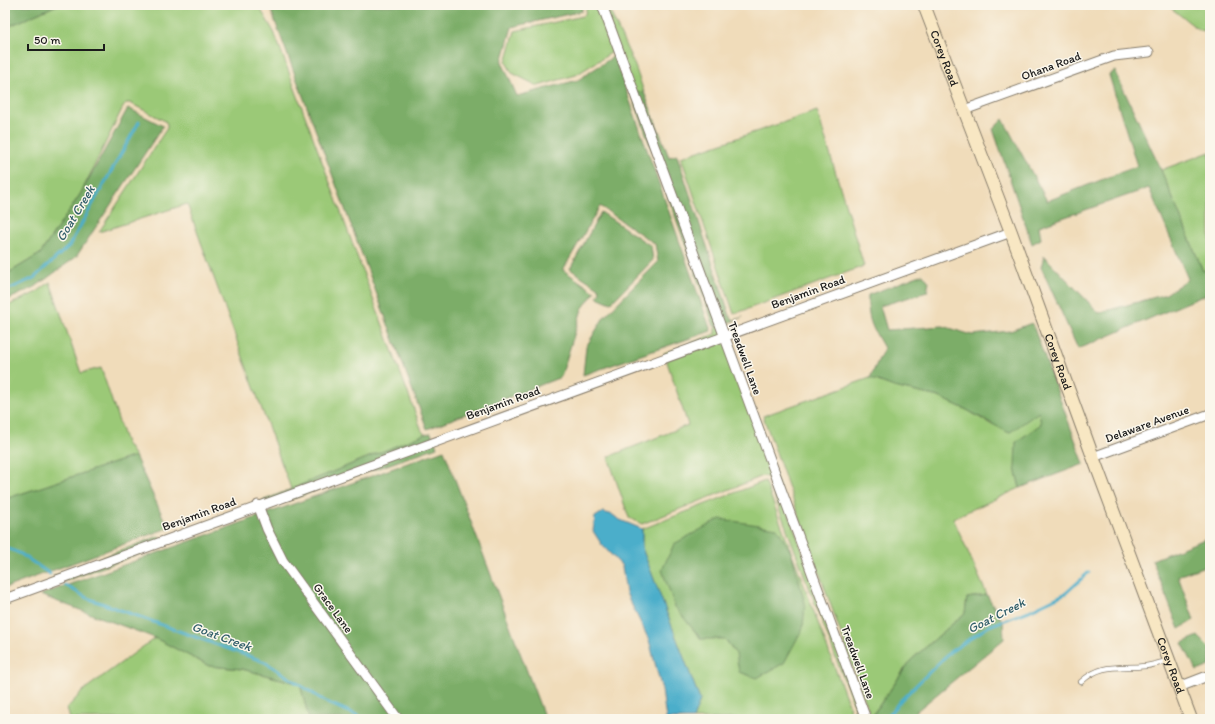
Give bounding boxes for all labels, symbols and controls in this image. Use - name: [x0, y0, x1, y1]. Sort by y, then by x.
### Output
- scale bar: [28, 26, 104, 52]
- street label: Corey Road: [927, 28, 962, 89]
- text: 50 m: [34, 33, 60, 47]
- street label: Ohana Road: [1019, 49, 1083, 83]
- water label: Goat Creek: [53, 182, 99, 244]
- street label: Benjamin Road: [769, 272, 847, 312]
- street label: Treadwell Lane: [725, 319, 765, 397]
- street label: Corey Road: [1042, 331, 1075, 392]
- street label: Benjamin Road: [464, 383, 542, 423]
- street label: Delaware Avenue: [1103, 402, 1191, 446]
- street label: Benjamin Road: [160, 494, 238, 534]
- street label: Grace Lane: [310, 580, 356, 636]
- water label: Goat Creek: [965, 594, 1029, 636]
- water label: Goat Creek: [190, 619, 255, 655]
- street label: Treadwell Lane: [838, 623, 878, 701]
- street label: Corey Road: [1154, 635, 1188, 696]

